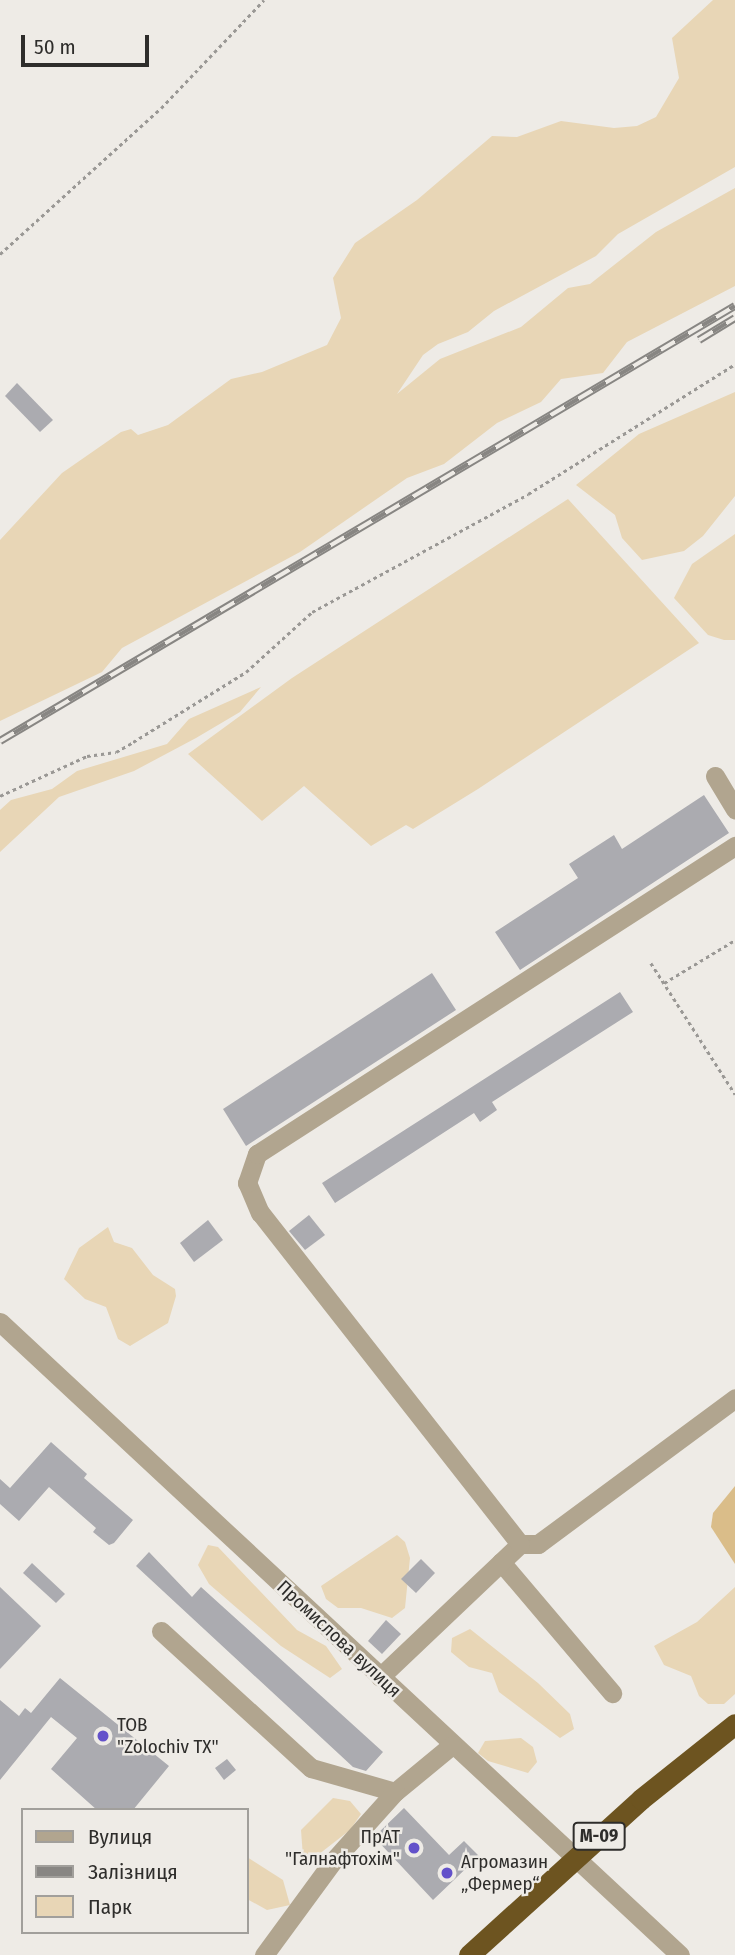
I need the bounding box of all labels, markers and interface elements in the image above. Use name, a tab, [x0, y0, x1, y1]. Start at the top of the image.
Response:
scale bar	[24, 21, 152, 65]
text: 50 m	[34, 34, 76, 60]
street label: Промислова вулиця	[272, 1576, 406, 1702]
place label: ТОВ "Zolochiv TX"	[117, 1714, 219, 1758]
marker: ТОВ "Zolochiv TX"	[95, 1728, 111, 1744]
legend	[21, 1808, 248, 1934]
road number: М-09	[571, 1822, 627, 1850]
text: Вулиця	[88, 1824, 152, 1850]
place label: ПрАТ "Галнафтохім"	[285, 1826, 400, 1870]
marker: ПрАТ "Галнафтохім"	[406, 1840, 422, 1856]
place label: Агромазин „Фермер“	[461, 1851, 548, 1895]
text: Залізниця	[88, 1859, 178, 1885]
marker: Агромазин „Фермер“	[439, 1865, 455, 1881]
text: Парк	[88, 1894, 132, 1920]

